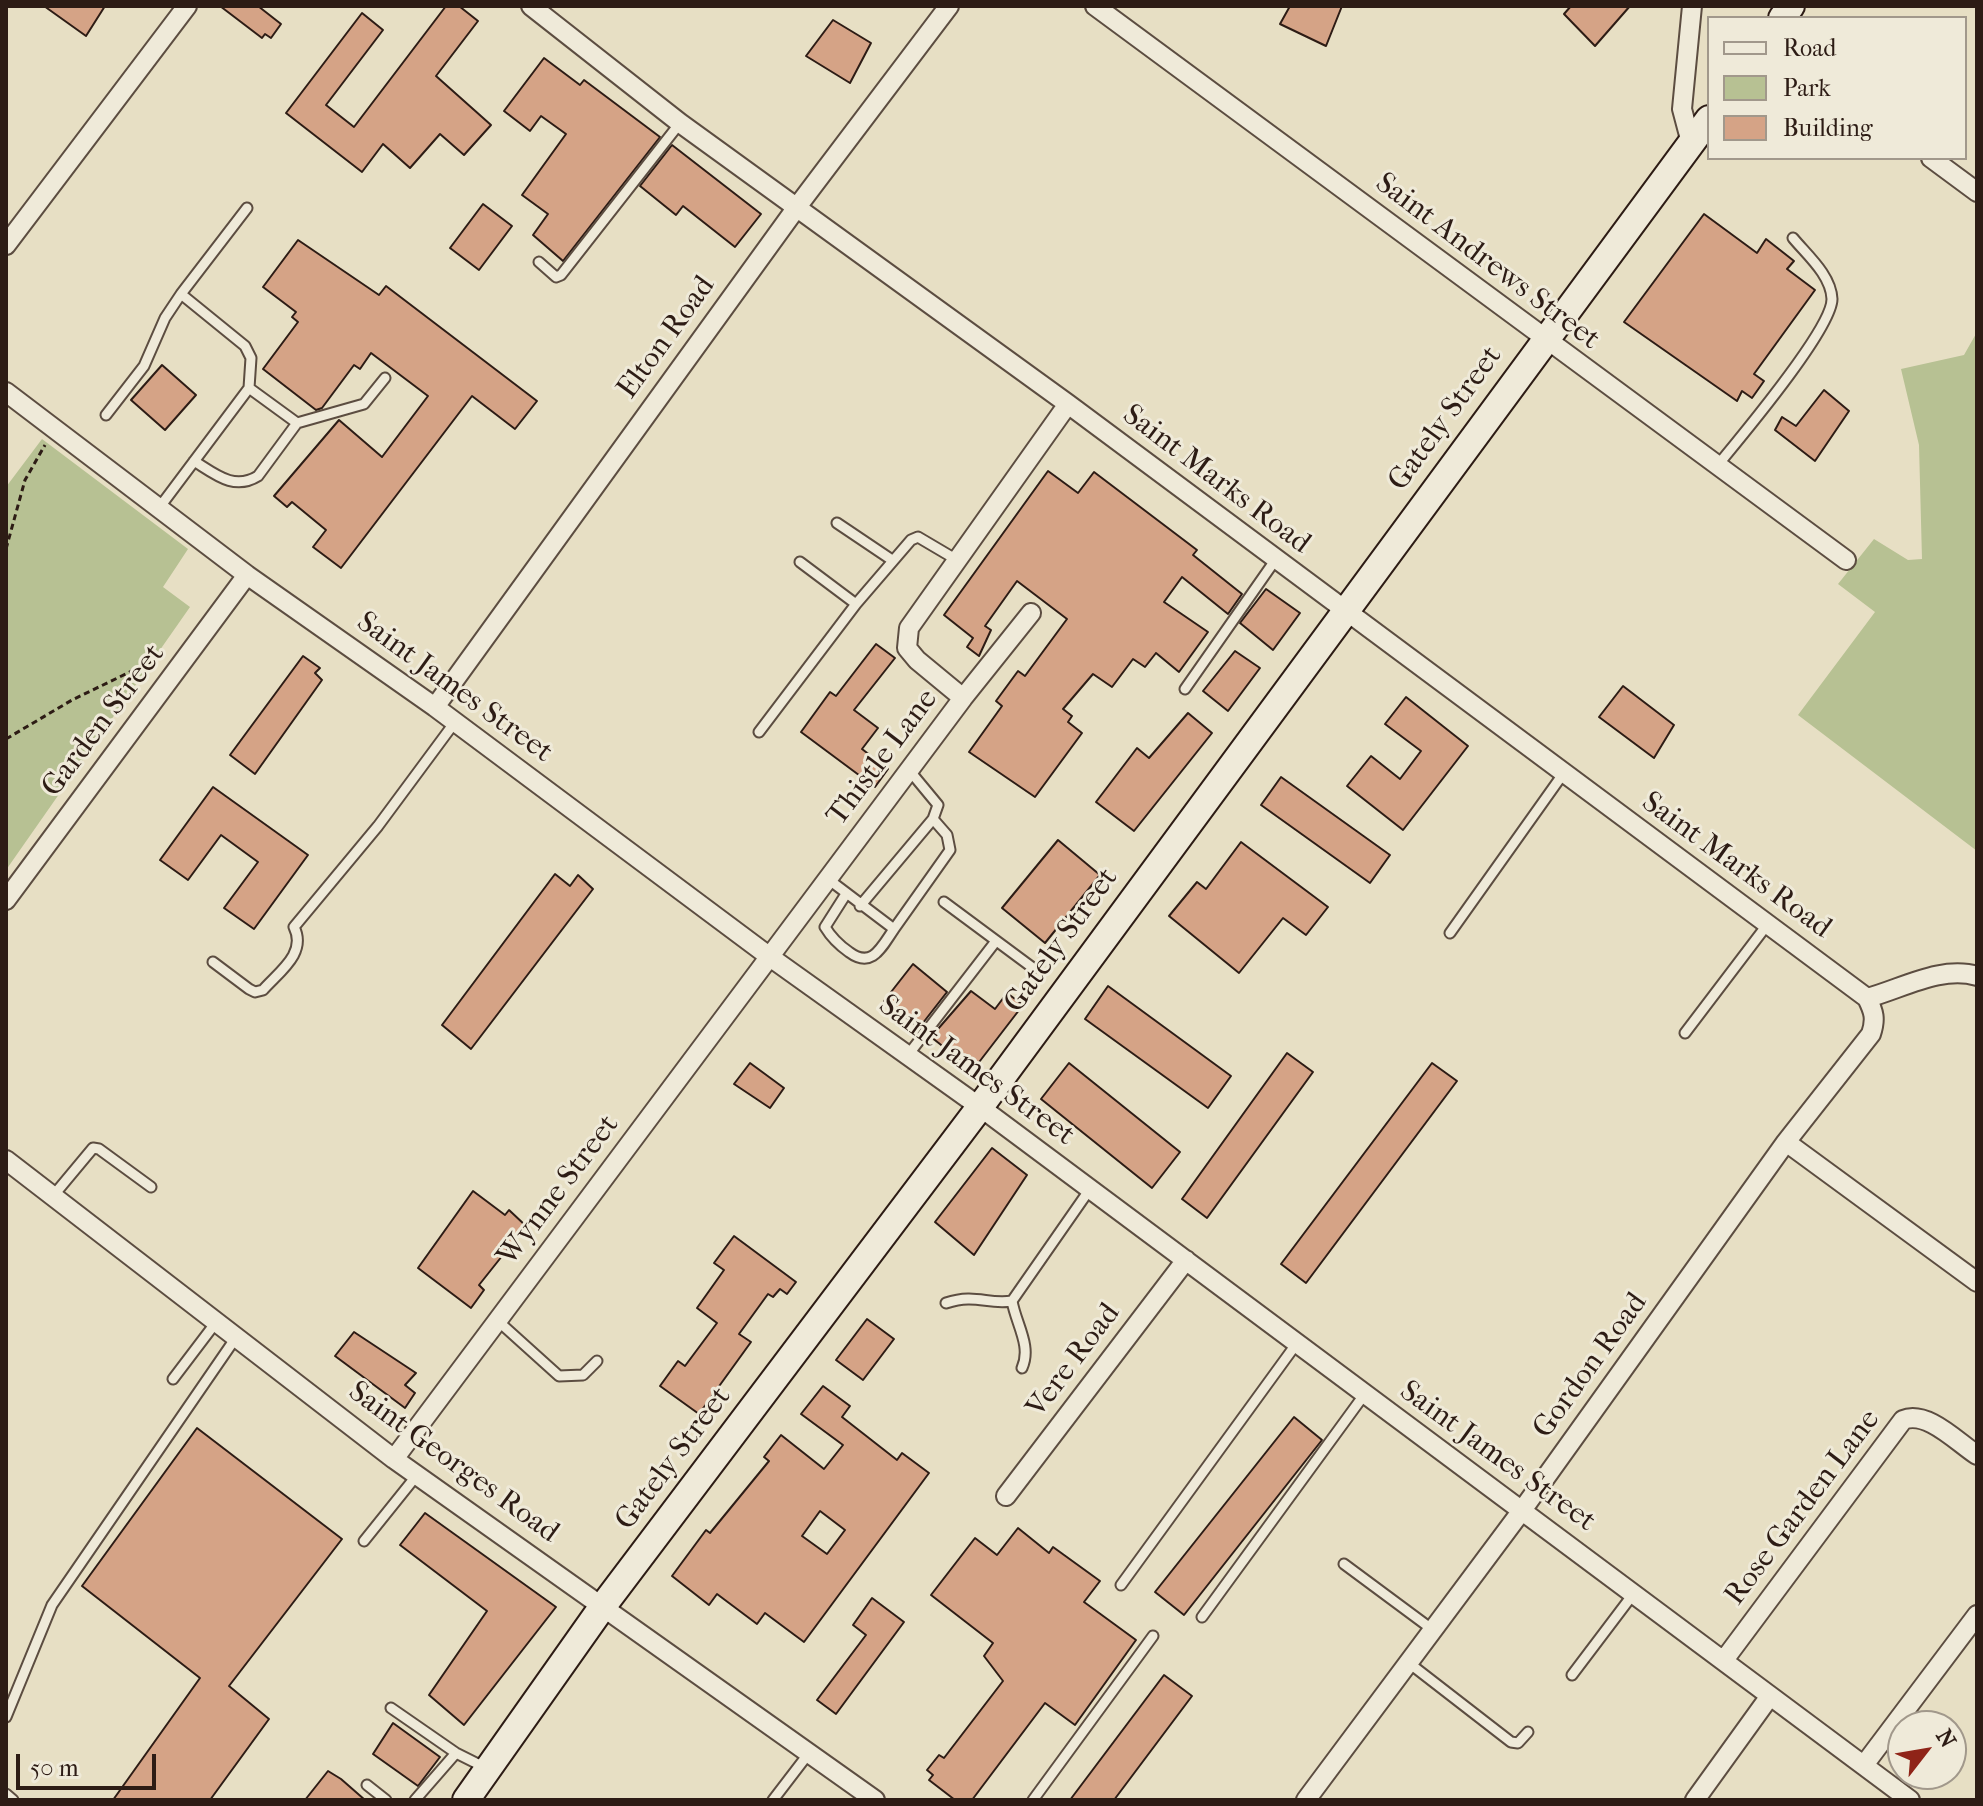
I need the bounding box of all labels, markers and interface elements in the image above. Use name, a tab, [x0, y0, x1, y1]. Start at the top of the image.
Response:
legend	[1707, 16, 1967, 160]
text: Road	[1783, 34, 1836, 62]
text: Park	[1783, 74, 1831, 102]
text: Building	[1783, 114, 1873, 142]
street label: Saint Andrews Street	[1368, 166, 1606, 358]
street label: Elton Road	[610, 270, 724, 406]
street label: Gately Street	[1382, 340, 1510, 498]
street label: Saint Marks Road	[1115, 398, 1317, 562]
street label: Saint James Street	[349, 605, 559, 771]
street label: Garden Street	[35, 638, 173, 804]
street label: Thistle Lane	[820, 683, 946, 833]
street label: Saint Marks Road	[1634, 785, 1838, 947]
street label: Gately Street	[998, 862, 1126, 1020]
street label: Saint James Street	[871, 988, 1081, 1154]
street label: Wynne Street	[491, 1108, 627, 1274]
street label: Gordon Road	[1526, 1286, 1656, 1446]
street label: Vere Road	[1020, 1297, 1128, 1425]
street label: Saint James Street	[1392, 1374, 1602, 1540]
street label: Saint Georges Road	[341, 1375, 565, 1551]
street label: Gately Street	[609, 1380, 739, 1538]
street label: Rose Garden Lane	[1718, 1403, 1888, 1613]
north arrow	[1887, 1710, 1967, 1790]
text: N	[1930, 1725, 1961, 1753]
scale bar	[20, 1738, 160, 1788]
text: 50 m	[30, 1754, 79, 1782]

